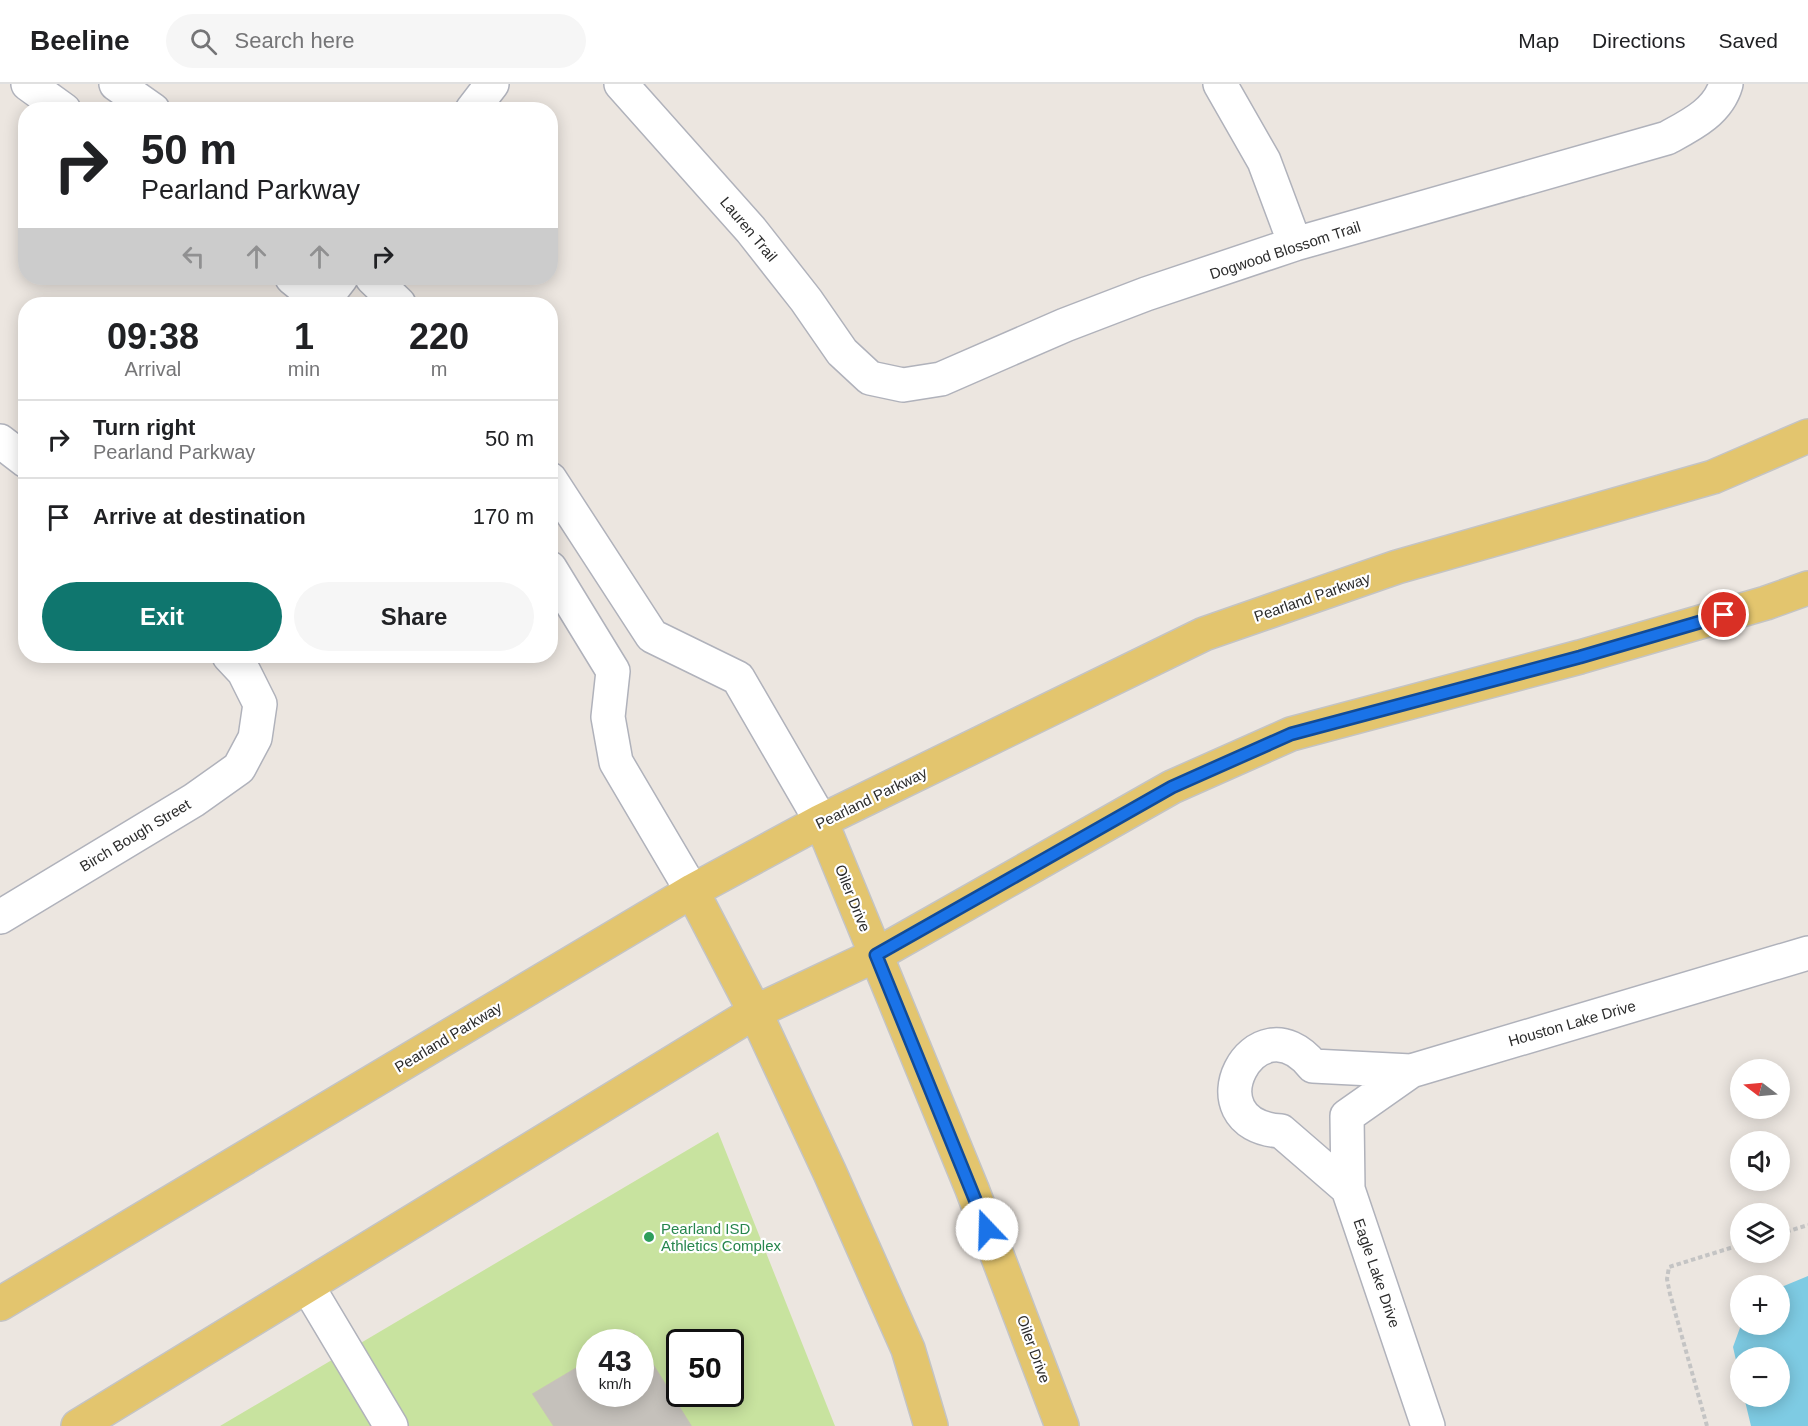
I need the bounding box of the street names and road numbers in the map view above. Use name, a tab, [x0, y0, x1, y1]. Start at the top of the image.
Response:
street label: Lauren Trail	[717, 193, 781, 265]
street label: Dogwood Blossom Trail	[1207, 218, 1363, 282]
street label: Pearland Parkway	[1252, 569, 1373, 625]
street label: Pearland Parkway	[813, 763, 930, 832]
street label: Birch Bough Street	[77, 795, 194, 875]
street label: Oiler Drive	[832, 862, 874, 934]
street label: Houston Lake Drive	[1506, 997, 1638, 1049]
street label: Pearland Parkway	[391, 998, 505, 1076]
street label: Eagle Lake Drive	[1350, 1216, 1404, 1330]
street label: Oiler Drive	[1014, 1313, 1054, 1385]

